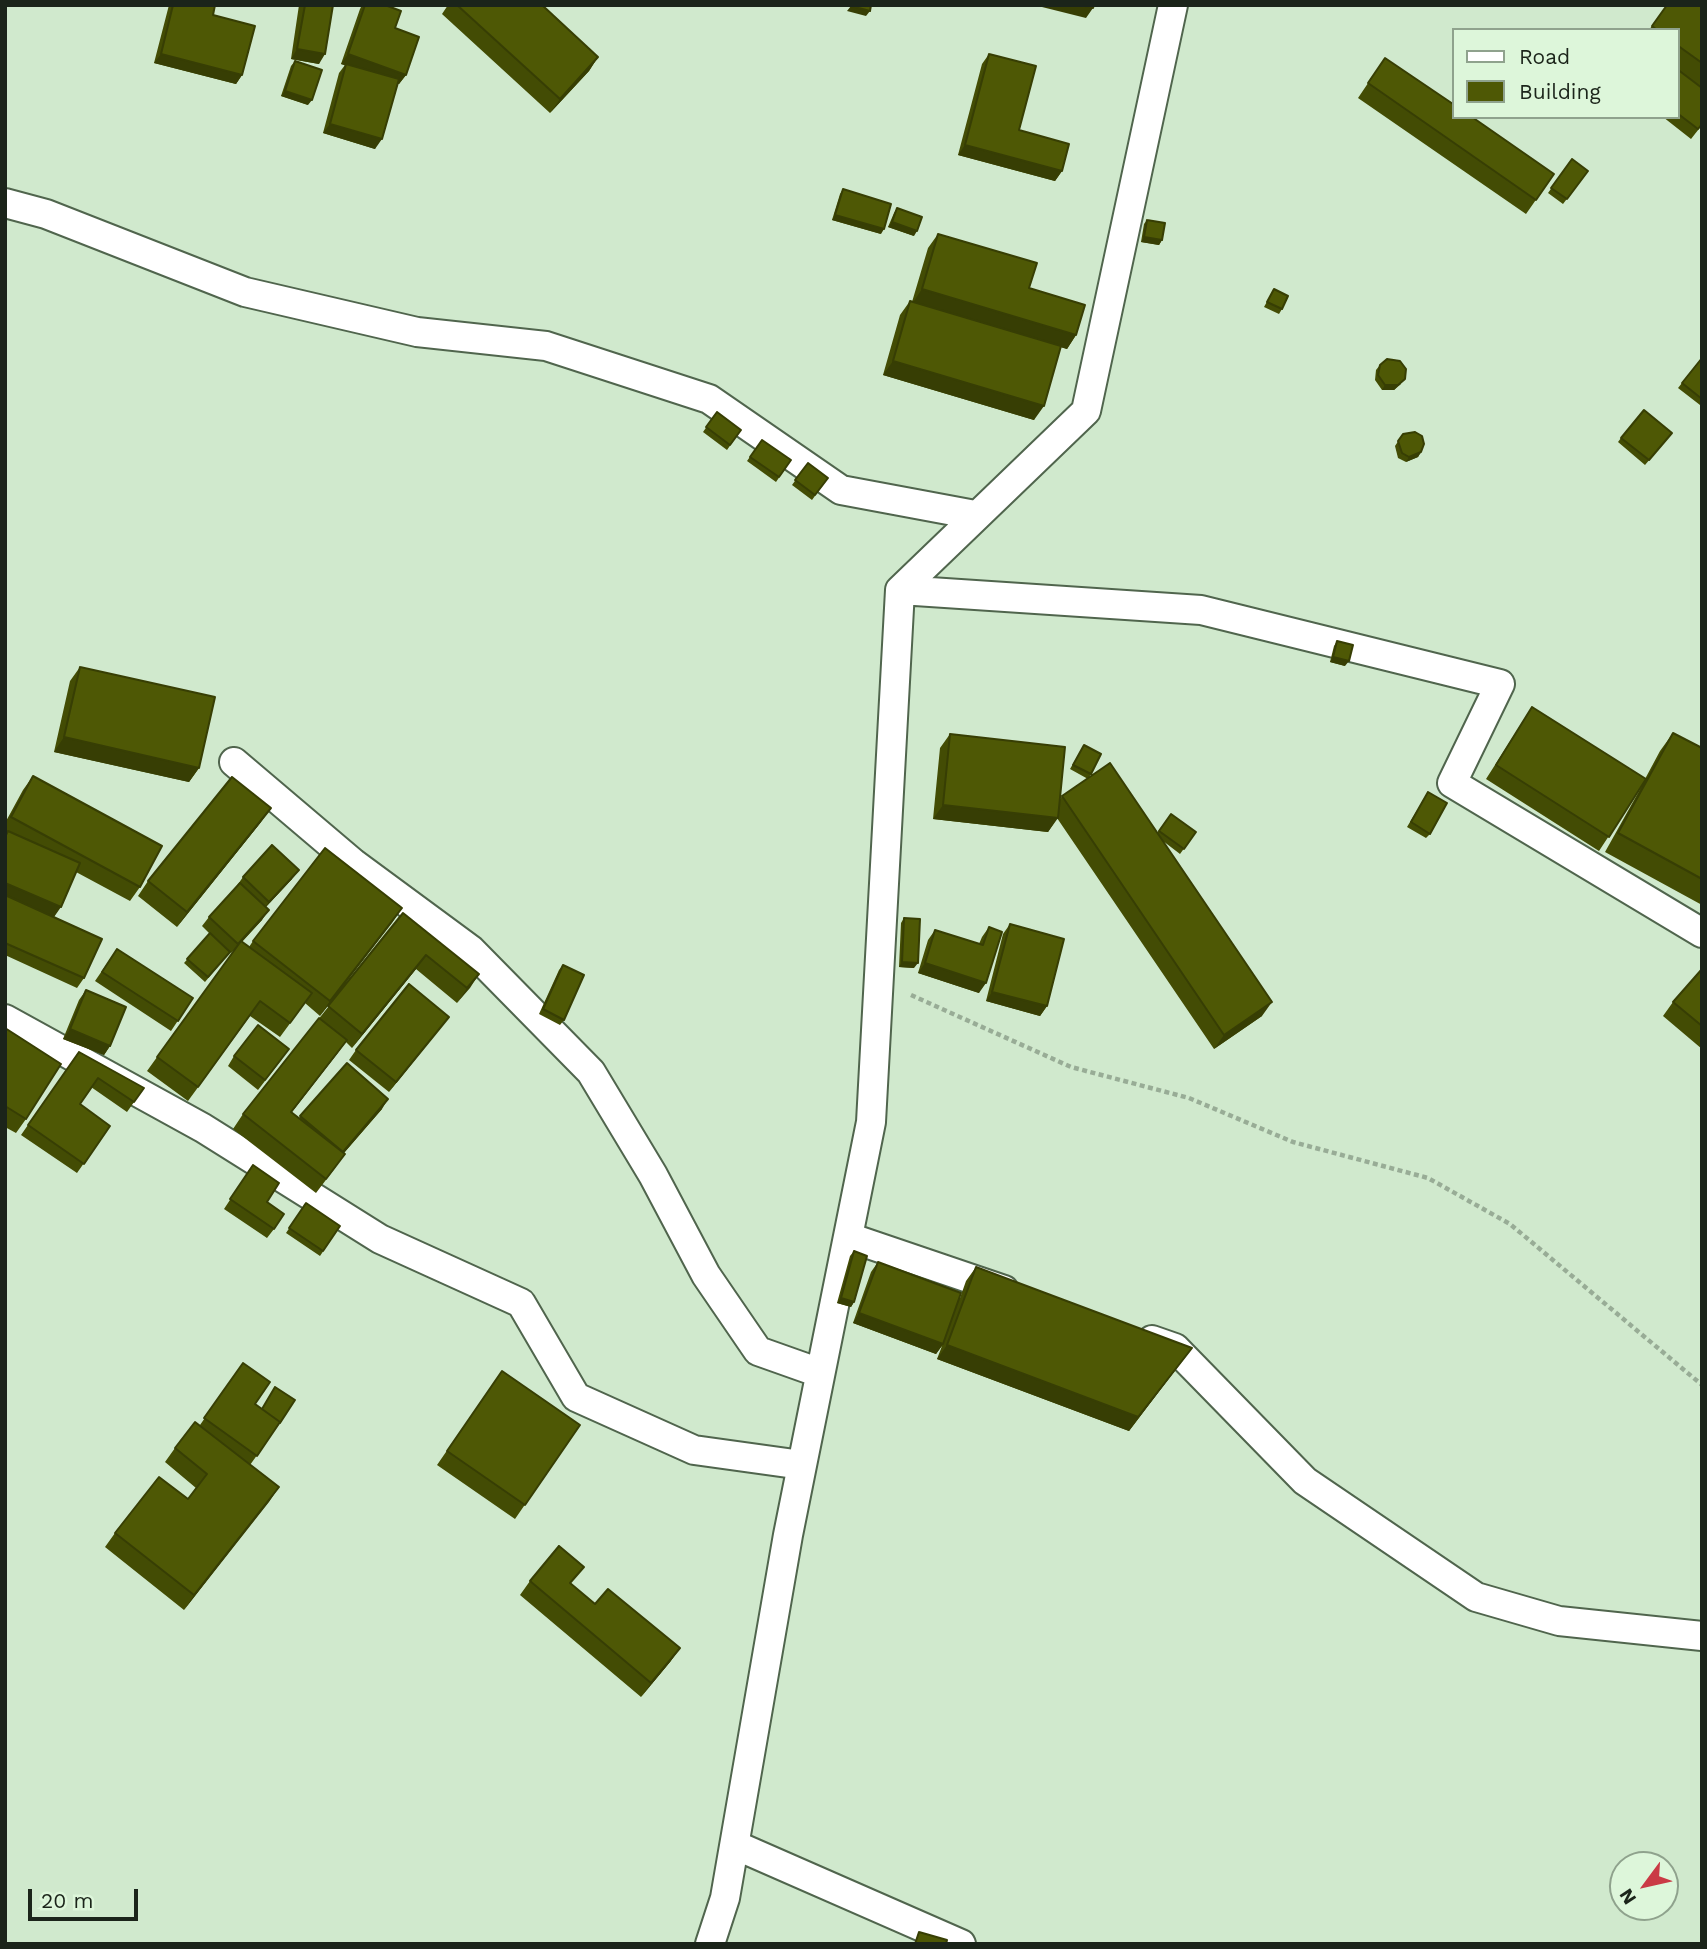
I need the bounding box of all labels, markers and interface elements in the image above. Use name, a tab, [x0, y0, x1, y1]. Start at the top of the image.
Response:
legend	[1452, 28, 1679, 119]
text: Road	[1519, 44, 1570, 69]
text: Building	[1519, 79, 1601, 104]
north arrow	[1609, 1851, 1679, 1921]
scale bar	[32, 1876, 142, 1920]
text: N	[1614, 1884, 1641, 1909]
text: 20 m	[41, 1888, 93, 1913]

